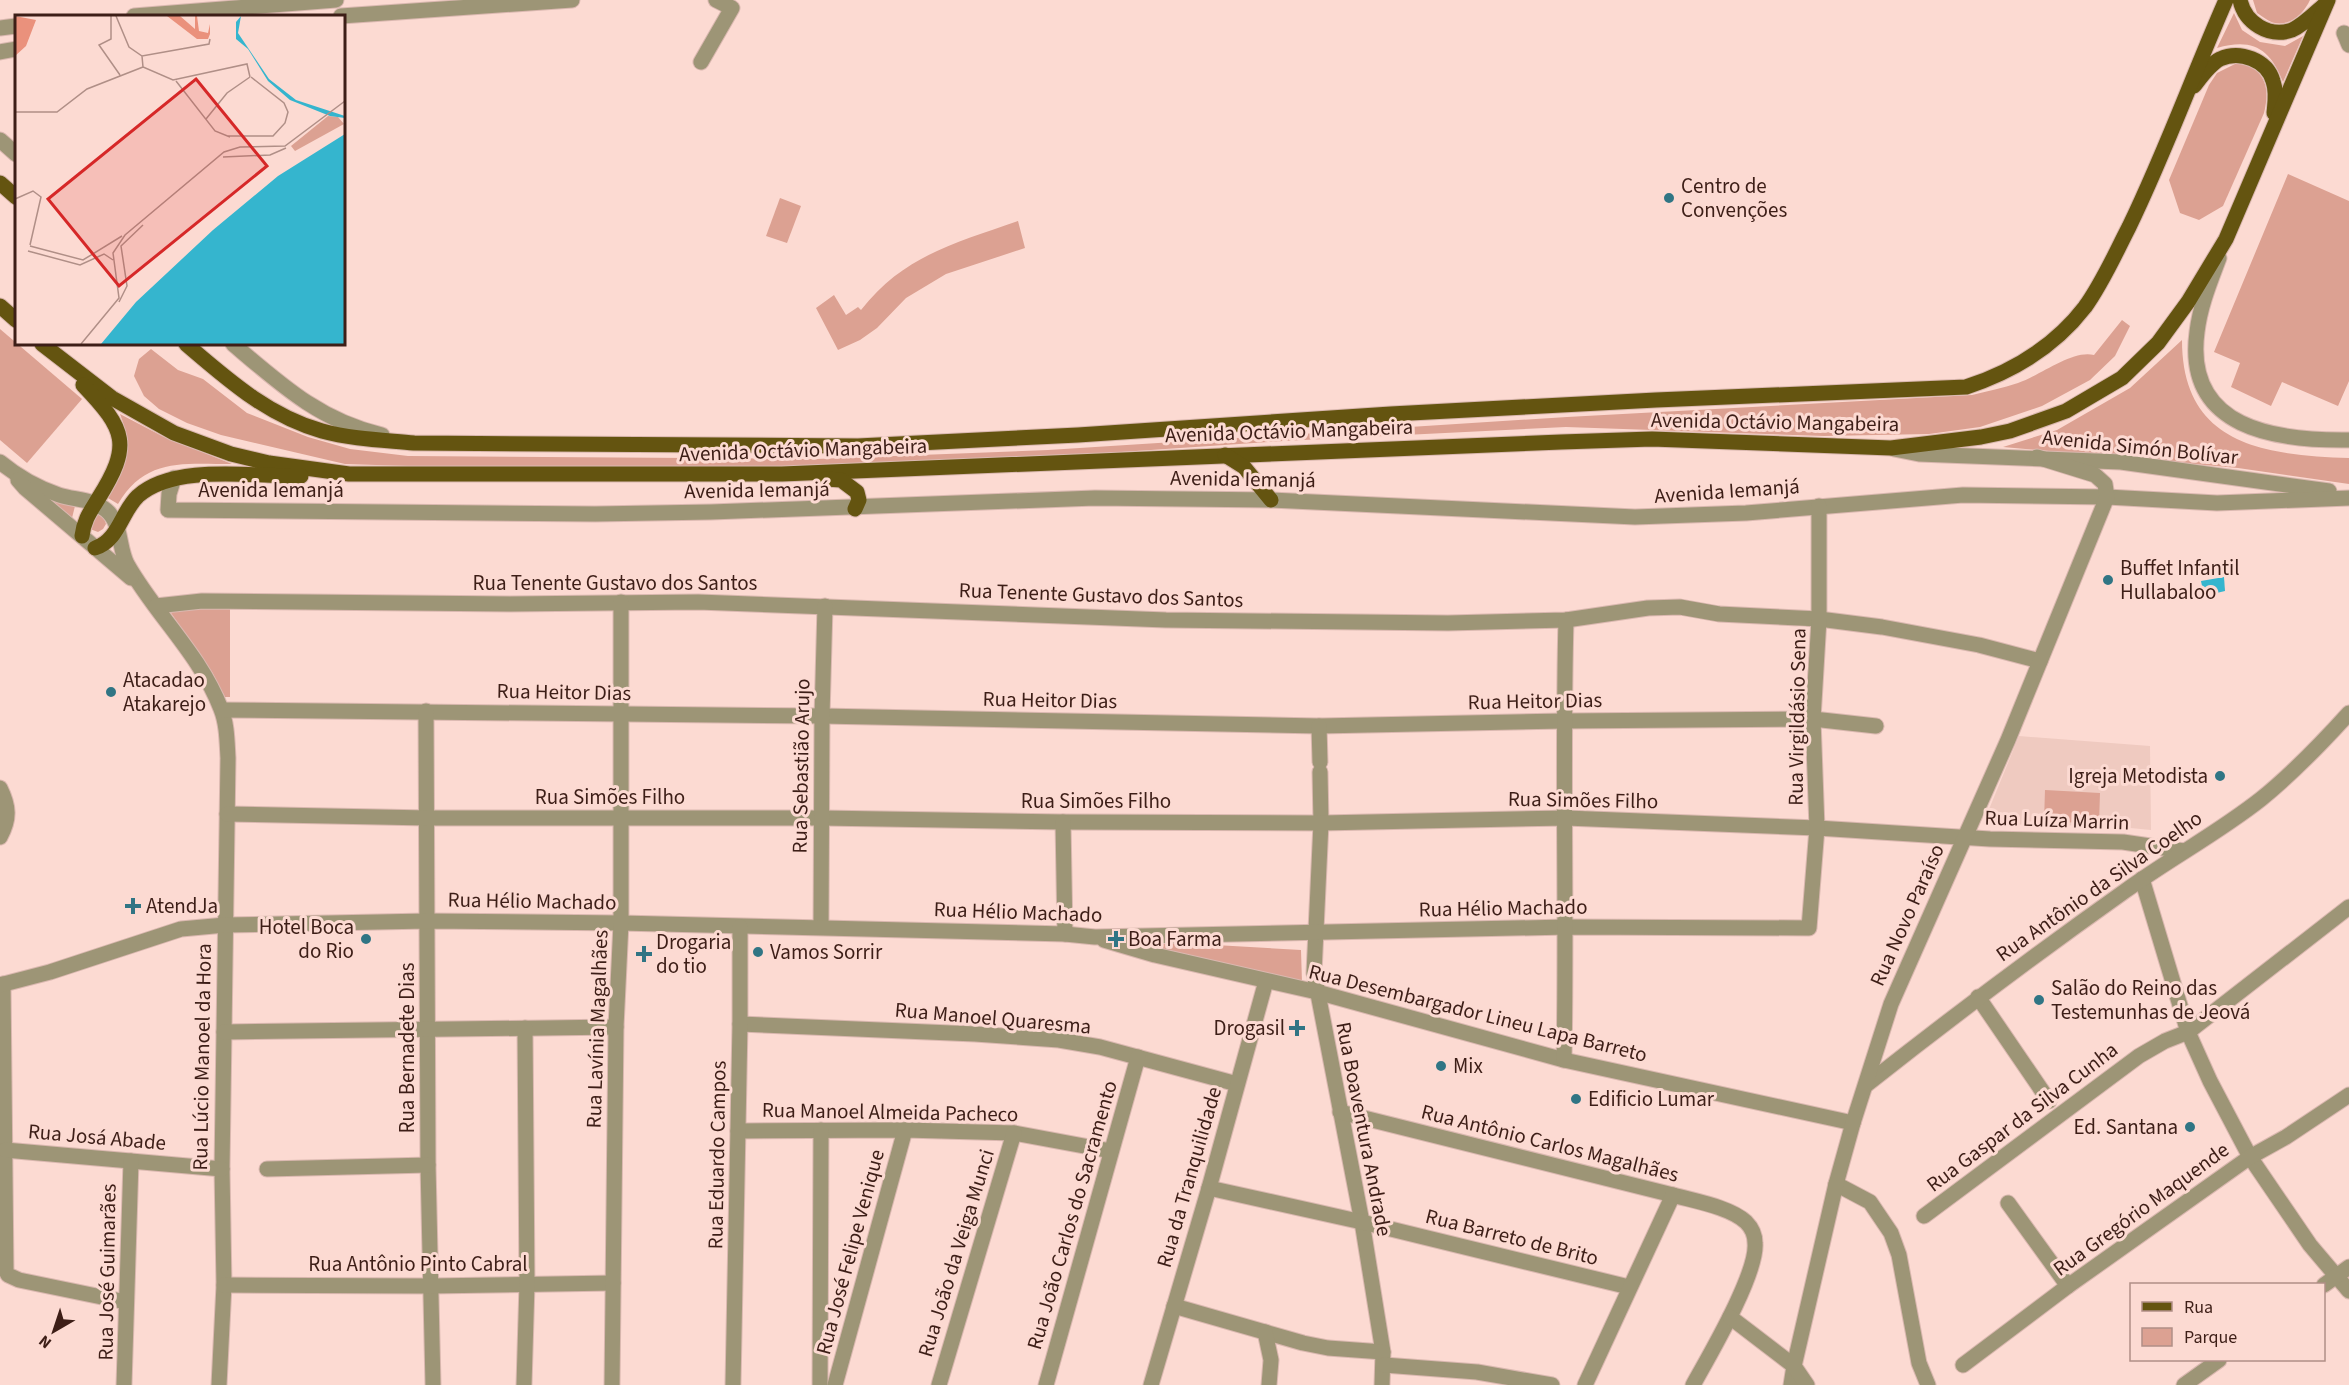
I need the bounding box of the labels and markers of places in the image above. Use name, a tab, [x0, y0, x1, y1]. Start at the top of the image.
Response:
place label: Centro de Convenções	[1681, 171, 1787, 225]
marker: Centro de Convenções	[1662, 191, 1676, 205]
place label: Buffet Infantil Hullabaloo	[2120, 553, 2240, 607]
marker: Buffet Infantil Hullabaloo	[2101, 573, 2115, 587]
place label: Atacadao Atakarejo	[123, 665, 206, 719]
marker: Atacadao Atakarejo	[104, 685, 118, 699]
place label: Igreja Metodista	[2068, 761, 2208, 791]
marker: Igreja Metodista	[2213, 769, 2227, 783]
place label: AtendJa	[146, 891, 218, 921]
marker: AtendJa	[124, 897, 142, 915]
place label: Hotel Boca do Rio	[259, 912, 354, 966]
place label: Boa Farma	[1128, 924, 1222, 954]
place label: Drogaria do tio	[656, 927, 731, 981]
marker: Hotel Boca do Rio	[359, 932, 373, 946]
marker: Boa Farma	[1109, 932, 1123, 946]
place label: Vamos Sorrir	[770, 937, 883, 967]
marker: Vamos Sorrir	[751, 945, 765, 959]
marker: Drogaria do tio	[637, 947, 651, 961]
place label: Salão do Reino das Testemunhas de Jeová	[2051, 973, 2250, 1027]
marker: Salão do Reino das Testemunhas de Jeová	[2032, 993, 2046, 1007]
place label: Drogasil	[1213, 1013, 1285, 1043]
marker: Drogasil	[1290, 1021, 1304, 1035]
place label: Mix	[1453, 1051, 1483, 1081]
marker: Mix	[1434, 1059, 1448, 1073]
place label: Edificio Lumar	[1588, 1084, 1715, 1114]
marker: Edificio Lumar	[1569, 1092, 1583, 1106]
place label: Ed. Santana	[2073, 1112, 2178, 1142]
marker: Ed. Santana	[2183, 1120, 2197, 1134]

